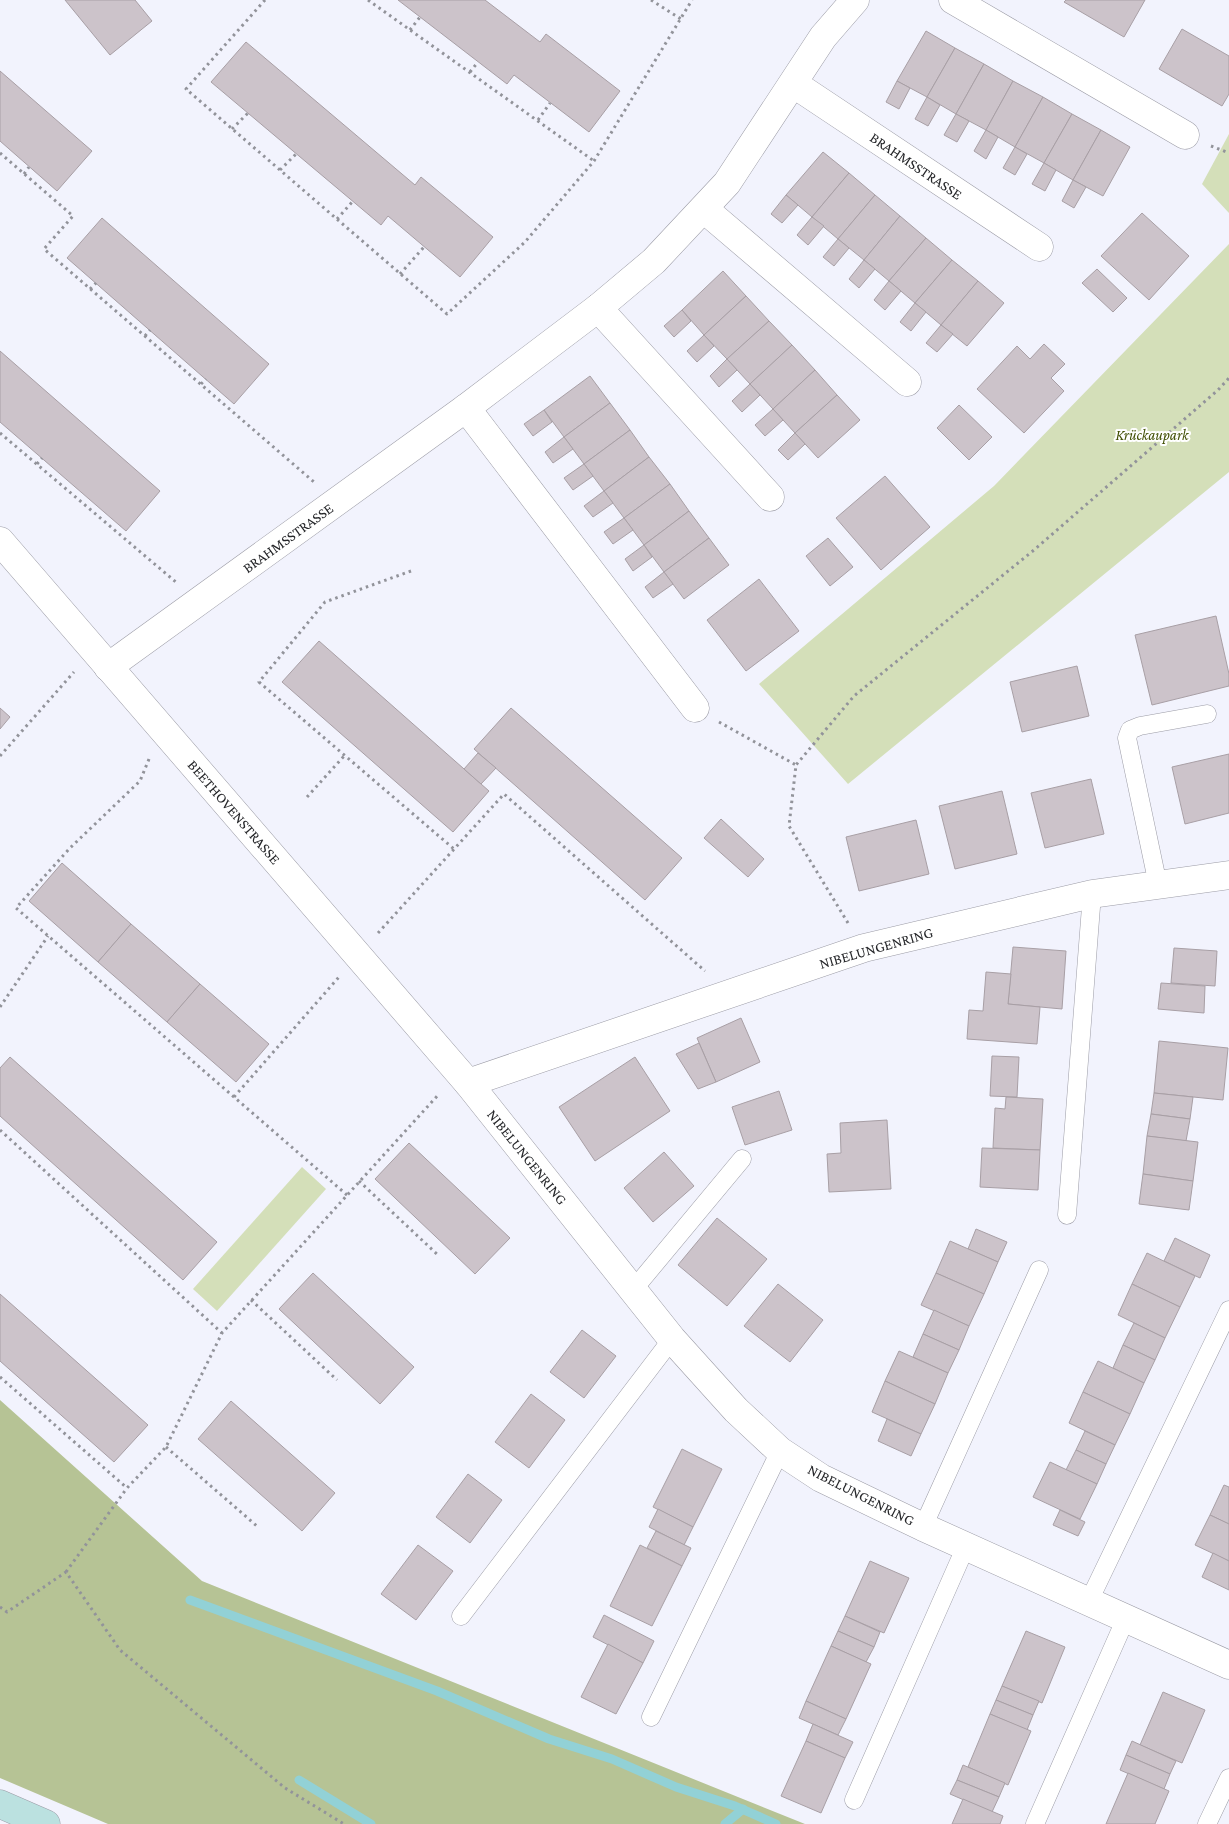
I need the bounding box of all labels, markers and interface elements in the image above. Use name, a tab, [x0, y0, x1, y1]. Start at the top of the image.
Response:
street label: BRAHMSSTRASSE	[867, 129, 965, 203]
park label: Krückaupark	[1115, 427, 1190, 444]
street label: BRAHMSSTRASSE	[240, 500, 336, 576]
street label: BEETHOVENSTRASSE	[184, 757, 284, 867]
street label: NIBELUNGENRING	[817, 924, 935, 972]
street label: NIBELUNGENRING	[484, 1106, 570, 1208]
street label: NIBELUNGENRING	[805, 1461, 917, 1529]

